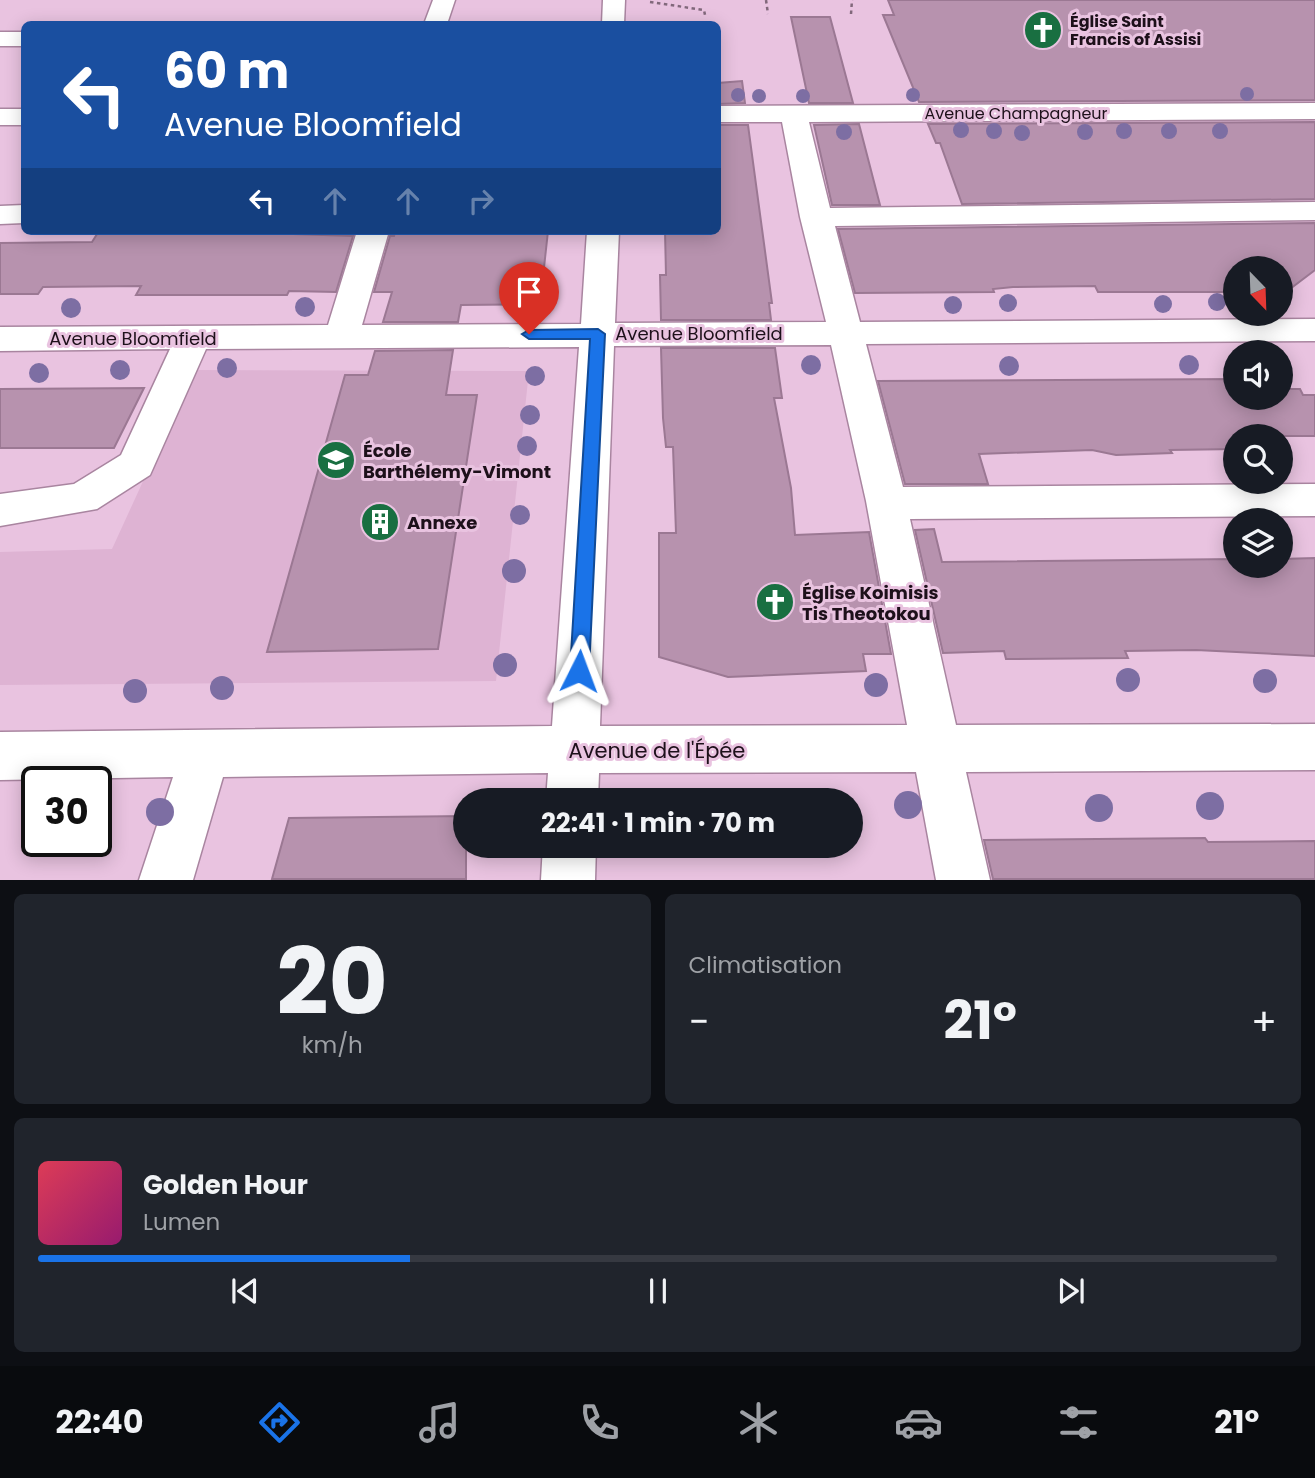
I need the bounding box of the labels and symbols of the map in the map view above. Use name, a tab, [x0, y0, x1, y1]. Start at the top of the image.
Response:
church icon: Église Saint Francis of Assisi	[1022, 9, 1064, 51]
place label: Église Saint Francis of Assisi	[1070, 10, 1201, 51]
street label: Avenue Champagneur	[924, 102, 1108, 125]
north arrow	[1223, 256, 1293, 326]
pin	[499, 262, 559, 334]
street label: Avenue Bloomfield	[615, 321, 783, 346]
street label: Avenue Bloomfield	[49, 326, 217, 351]
place label: École Barthélemy-Vimont	[363, 438, 551, 484]
school or university icon: École Barthélemy-Vimont	[315, 439, 357, 481]
building icon: Annexe	[359, 501, 401, 543]
place label: Annexe	[407, 510, 477, 535]
place label: Église Koimisis Tis Theotokou	[802, 580, 939, 626]
church icon: Église Koimisis Tis Theotokou	[754, 581, 796, 623]
position arrow	[542, 634, 616, 708]
street label: Avenue de l'Épée	[569, 736, 745, 765]
speed limit sign: 30	[21, 766, 112, 857]

